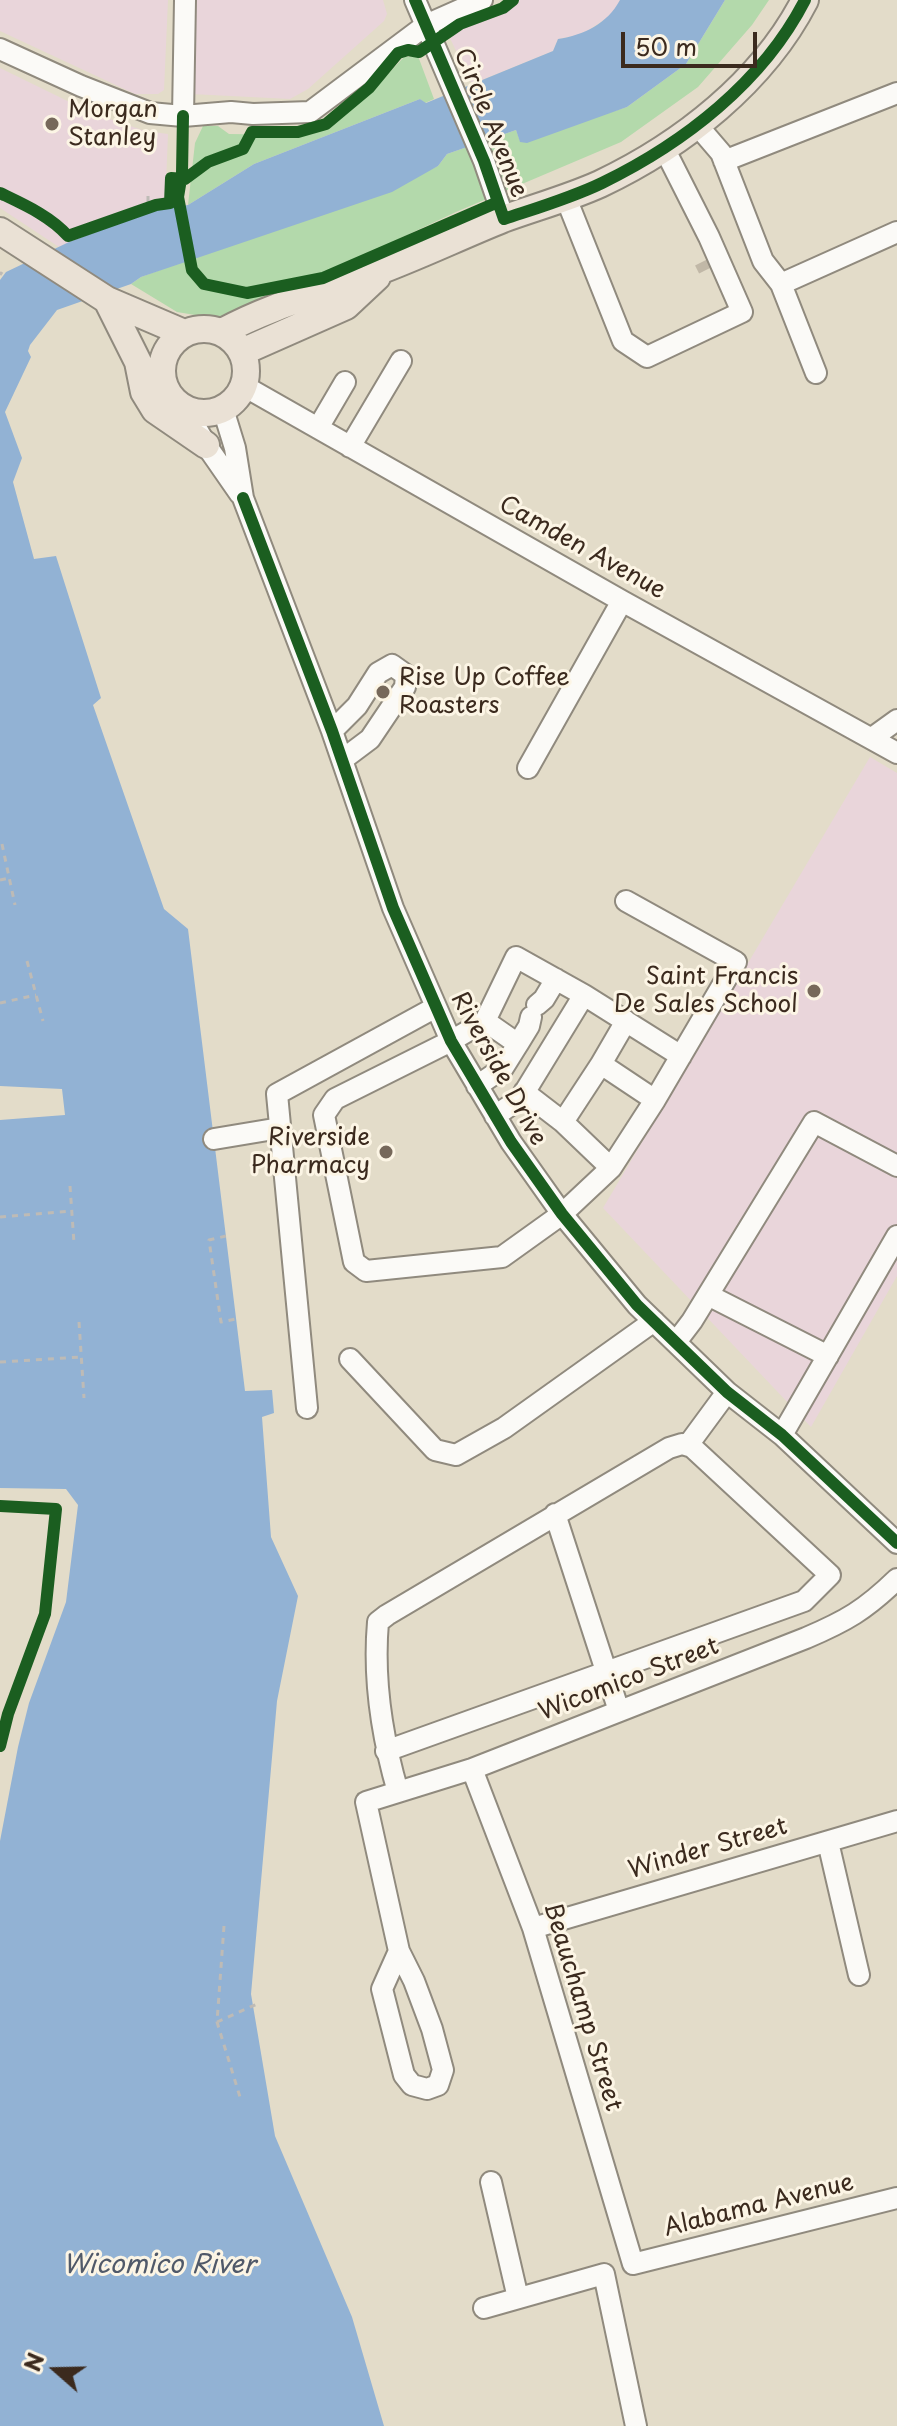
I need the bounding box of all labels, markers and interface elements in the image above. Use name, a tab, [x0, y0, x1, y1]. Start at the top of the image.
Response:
scale bar	[625, 16, 761, 66]
text: 50 m	[635, 28, 697, 64]
street label: Circle Avenue	[447, 44, 533, 202]
place label: Morgan Stanley	[68, 96, 158, 152]
marker: Morgan Stanley	[43, 115, 61, 133]
street label: Camden Avenue	[494, 490, 670, 606]
place label: Rise Up Coffee Roasters	[399, 664, 570, 720]
marker: Rise Up Coffee Roasters	[374, 683, 392, 701]
place label: Saint Francis De Sales School	[614, 963, 798, 1019]
marker: Saint Francis De Sales School	[805, 982, 823, 1000]
street label: Riverside Drive	[444, 987, 552, 1151]
place label: Riverside Pharmacy	[251, 1124, 370, 1180]
marker: Riverside Pharmacy	[377, 1143, 395, 1161]
street label: Wicomico Street	[535, 1632, 723, 1728]
street label: Winder Street	[625, 1813, 791, 1885]
street label: Beauchamp Street	[537, 1899, 627, 2115]
street label: Alabama Avenue	[661, 2169, 857, 2243]
water label: Wicomico River	[63, 2250, 255, 2282]
north arrow	[16, 2330, 96, 2410]
text: N	[14, 2348, 51, 2375]

